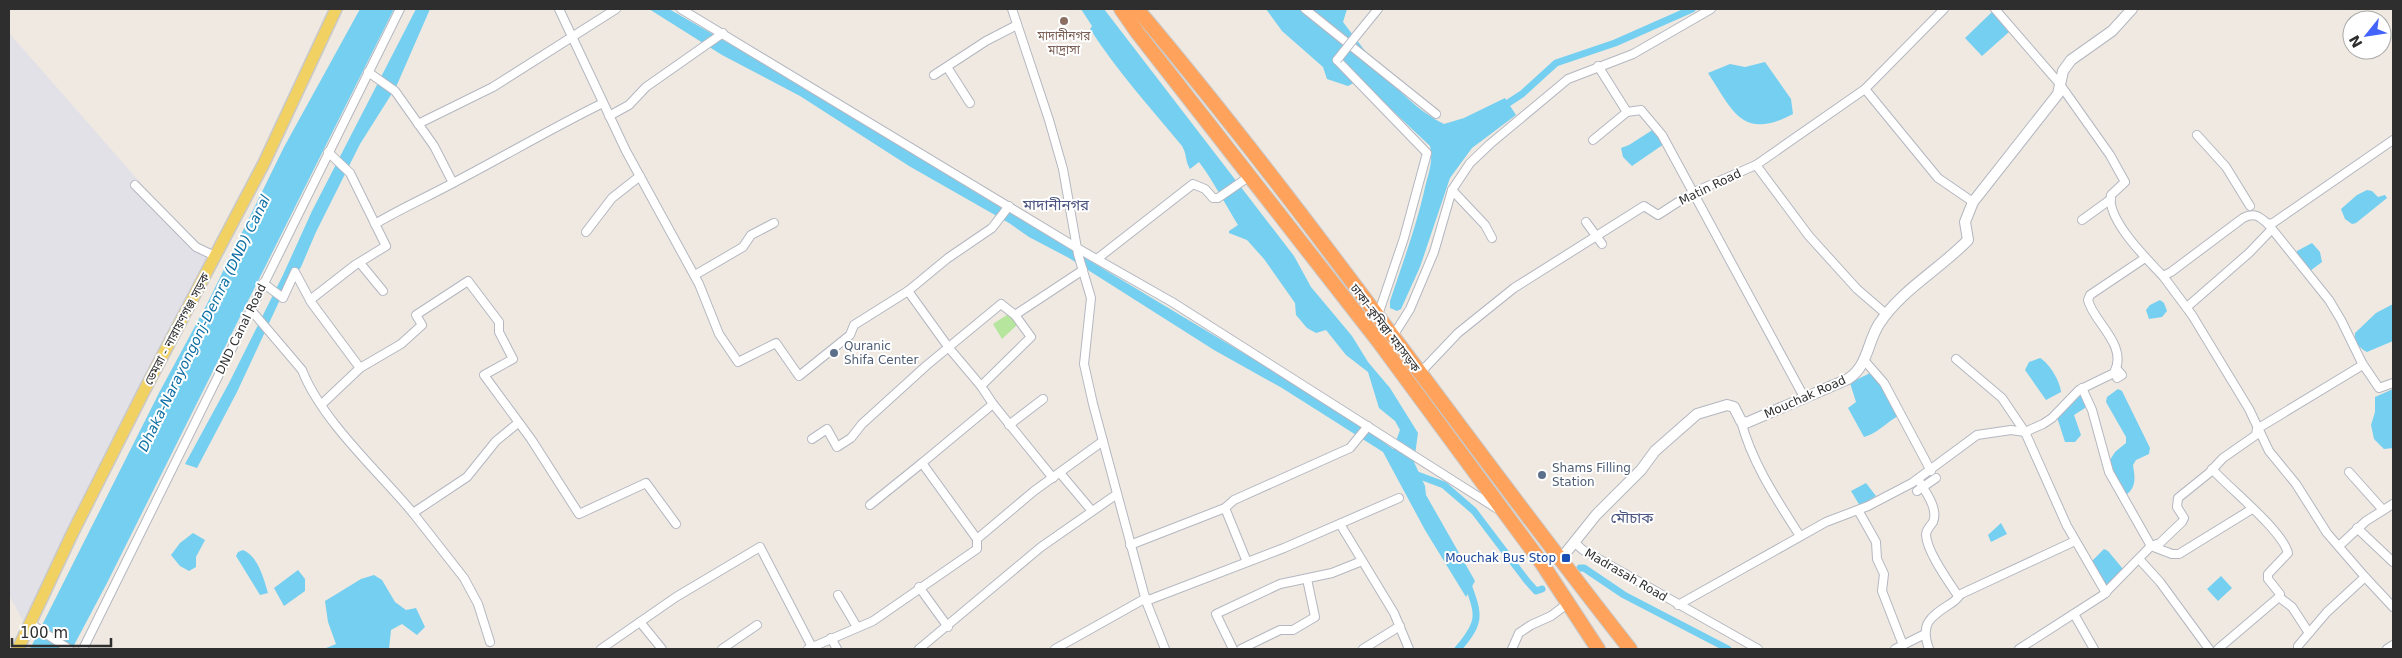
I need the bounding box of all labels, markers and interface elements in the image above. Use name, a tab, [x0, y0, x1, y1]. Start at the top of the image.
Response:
north arrow	[2342, 10, 2392, 60]
marker: মাদানীনগর মাদ্রাসা	[1058, 15, 1070, 27]
place label: মাদানীনগর মাদ্রাসা	[1037, 28, 1091, 57]
text: N	[2346, 32, 2366, 51]
street label: Matin Road	[1677, 166, 1743, 208]
water label: Dhaka-Narayongonj-Demra (DND) Canal	[135, 192, 273, 454]
district label: মাদানীনগর	[1022, 196, 1090, 214]
street label: ডেমরা - নারায়ণগঞ্জ সড়ক	[142, 270, 213, 387]
street label: ঢাকা–কুমিল্লা মহাসড়ক	[1346, 280, 1424, 376]
street label: DND Canal Road	[213, 281, 269, 377]
place label: Quranic Shifa Center	[844, 339, 918, 367]
marker: Quranic Shifa Center	[828, 347, 840, 359]
street label: Mouchak Road	[1762, 373, 1848, 421]
place label: Shams Filling Station	[1552, 461, 1631, 489]
marker: Shams Filling Station	[1536, 469, 1548, 481]
district label: মৌচাক	[1611, 509, 1654, 527]
street label: Madrasah Road	[1582, 546, 1670, 604]
place label: Mouchak Bus Stop	[1445, 551, 1556, 565]
marker: Mouchak Bus Stop	[1560, 552, 1572, 564]
scale bar	[12, 616, 111, 648]
text: 100 m	[20, 624, 68, 642]

